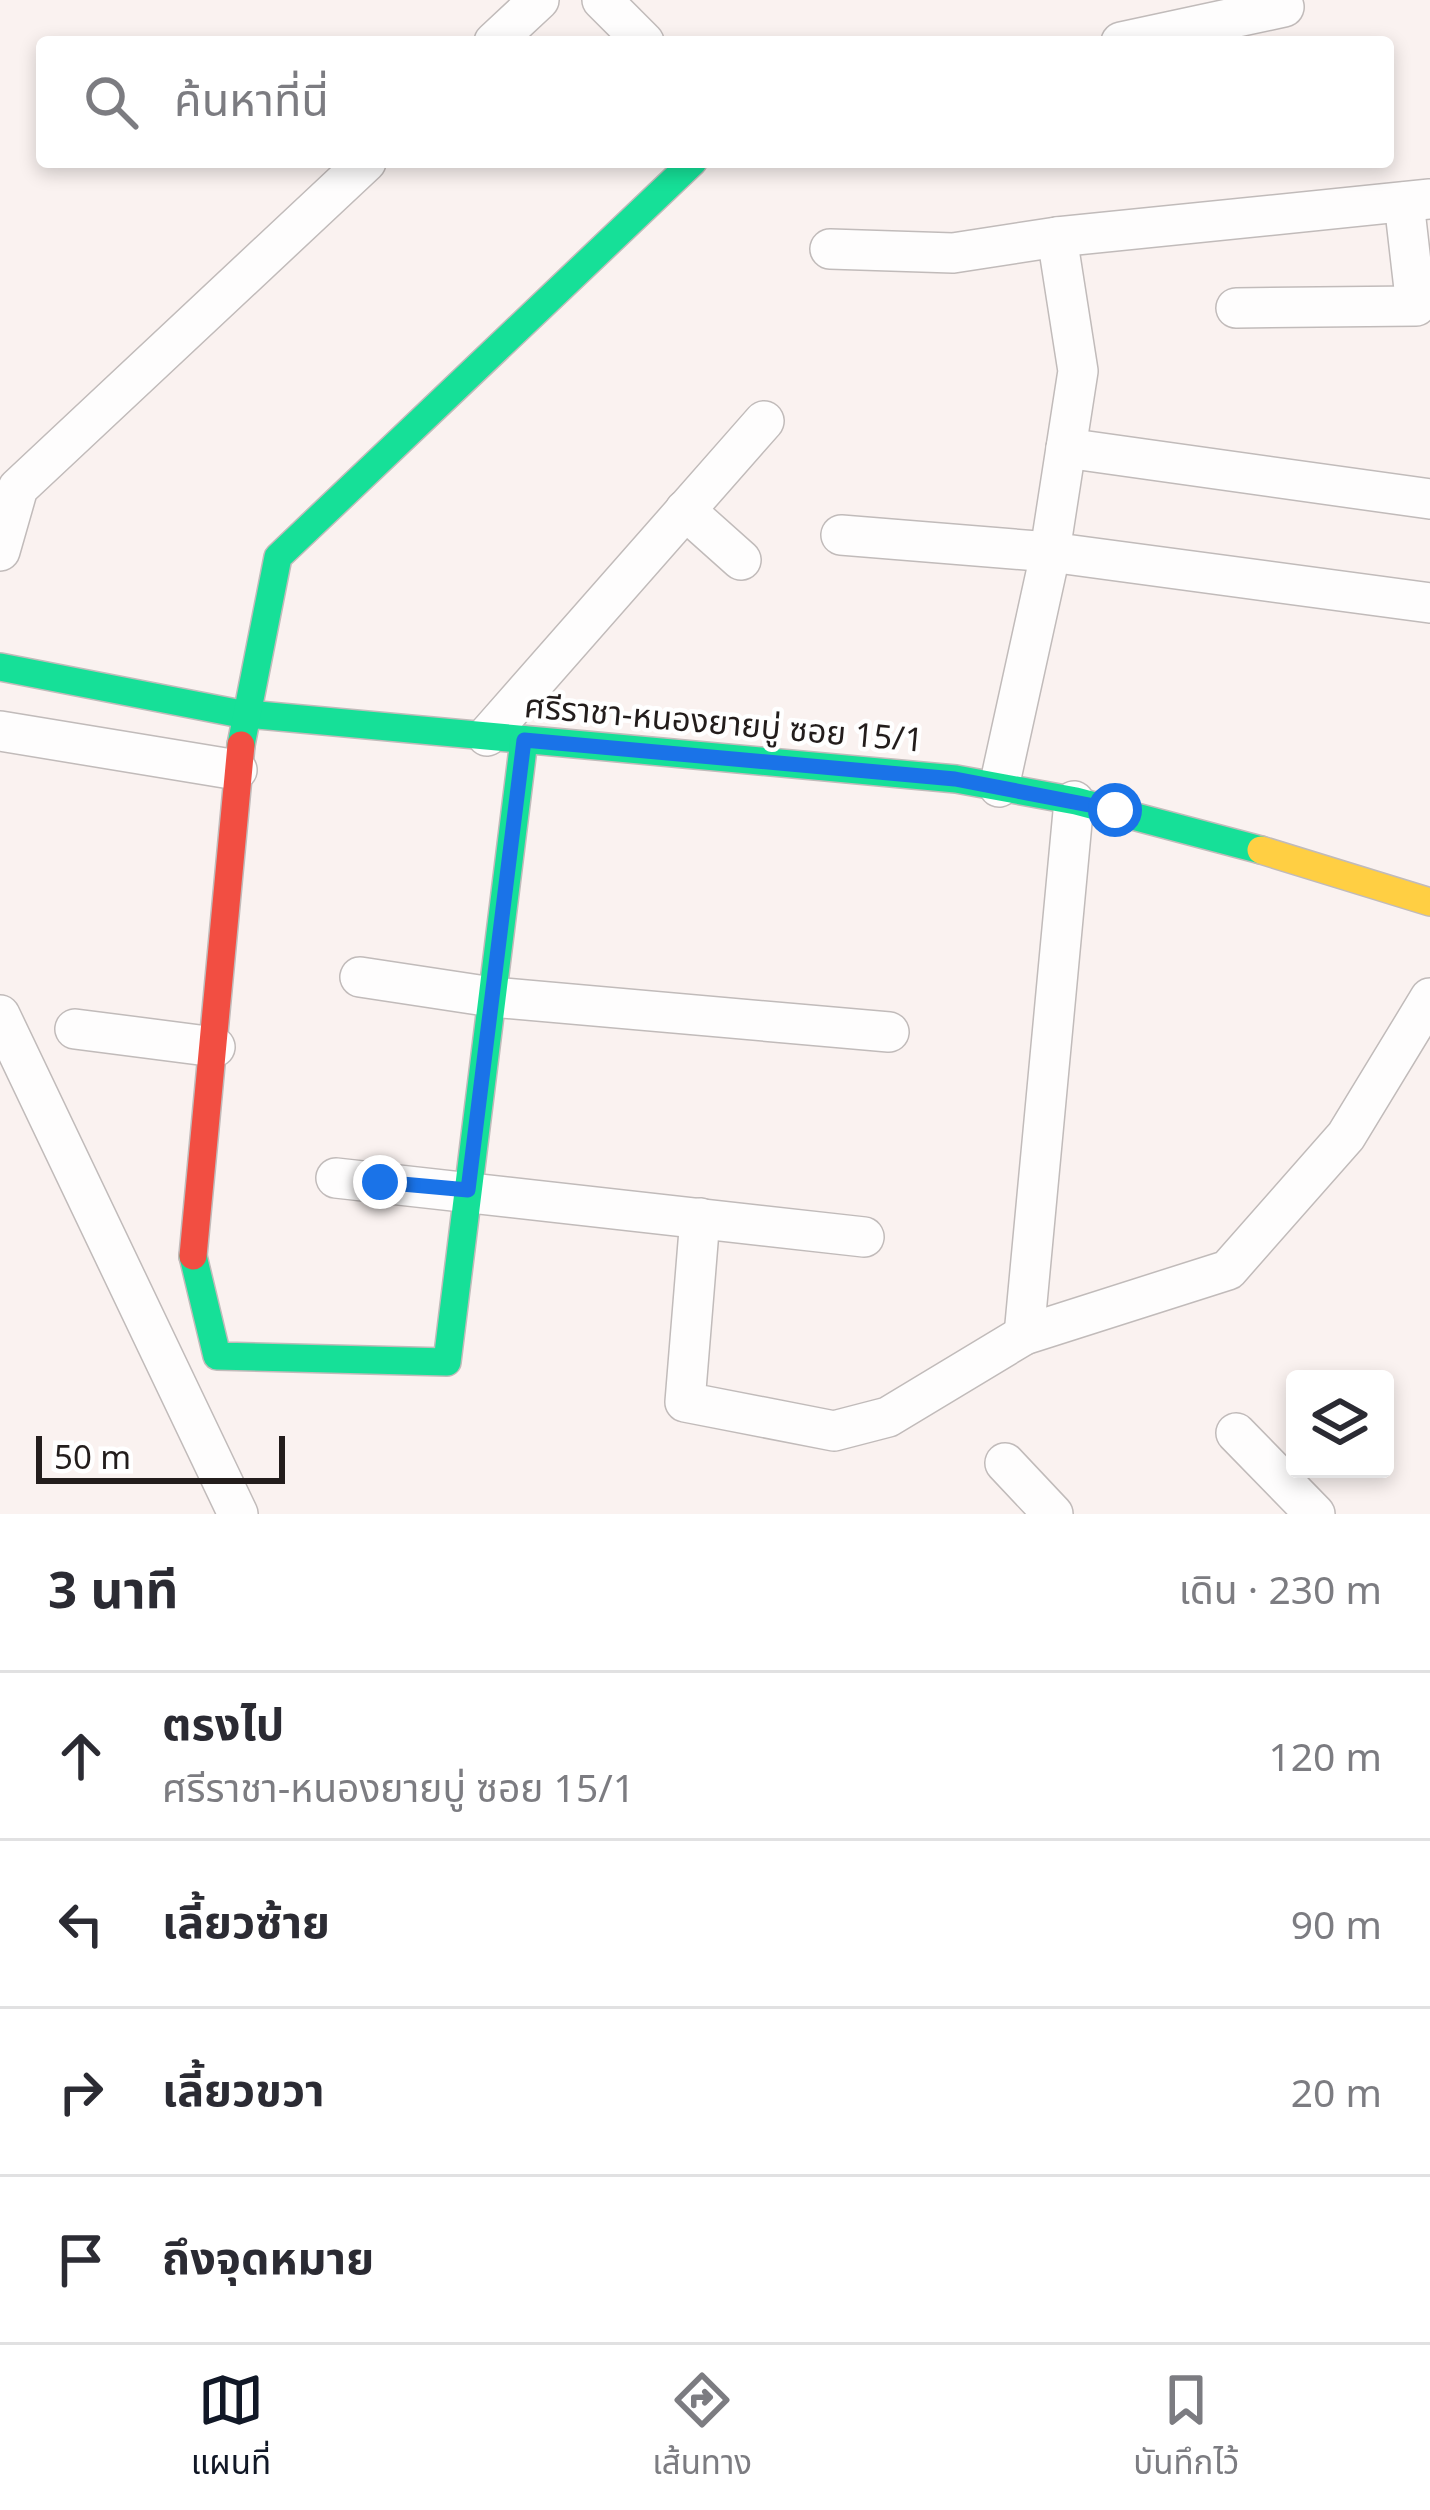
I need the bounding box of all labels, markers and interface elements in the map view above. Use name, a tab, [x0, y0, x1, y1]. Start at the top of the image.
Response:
search box	[36, 36, 1394, 168]
text: ค้นหาที่นี่	[174, 68, 329, 129]
icon: search	[78, 69, 144, 135]
street label: ศรีราชา-หนองยายบู่ ซอย 15/1	[523, 682, 925, 762]
route start	[1088, 783, 1142, 837]
route end	[353, 1155, 407, 1209]
map controls	[1286, 1370, 1394, 1478]
button: layers	[1286, 1370, 1394, 1478]
scale bar	[36, 1430, 285, 1483]
text: 50 m	[54, 1434, 131, 1479]
text: 3 นาที	[48, 1553, 178, 1623]
text: เดิน · 230 m	[1179, 1562, 1382, 1615]
text: ตรงไป	[162, 1692, 284, 1753]
icon: ahead	[48, 1723, 114, 1789]
text: 120 m	[1268, 1729, 1382, 1782]
text: ศรีราชา-หนองยายบู่ ซอย 15/1	[162, 1760, 635, 1813]
text: เลี้ยวซ้าย	[162, 1890, 330, 1951]
icon: left	[48, 1891, 114, 1957]
text: 90 m	[1291, 1897, 1382, 1950]
text: เลี้ยวขวา	[162, 2058, 325, 2119]
icon: right	[48, 2059, 114, 2125]
text: 20 m	[1291, 2065, 1382, 2118]
text: ถึงจุดหมาย	[162, 2226, 374, 2287]
icon: arrive	[48, 2227, 114, 2293]
tab: แผนที่	[191, 2367, 271, 2489]
tab: เส้นทาง	[652, 2367, 752, 2489]
tab: บันทึกไว้	[1133, 2367, 1239, 2489]

